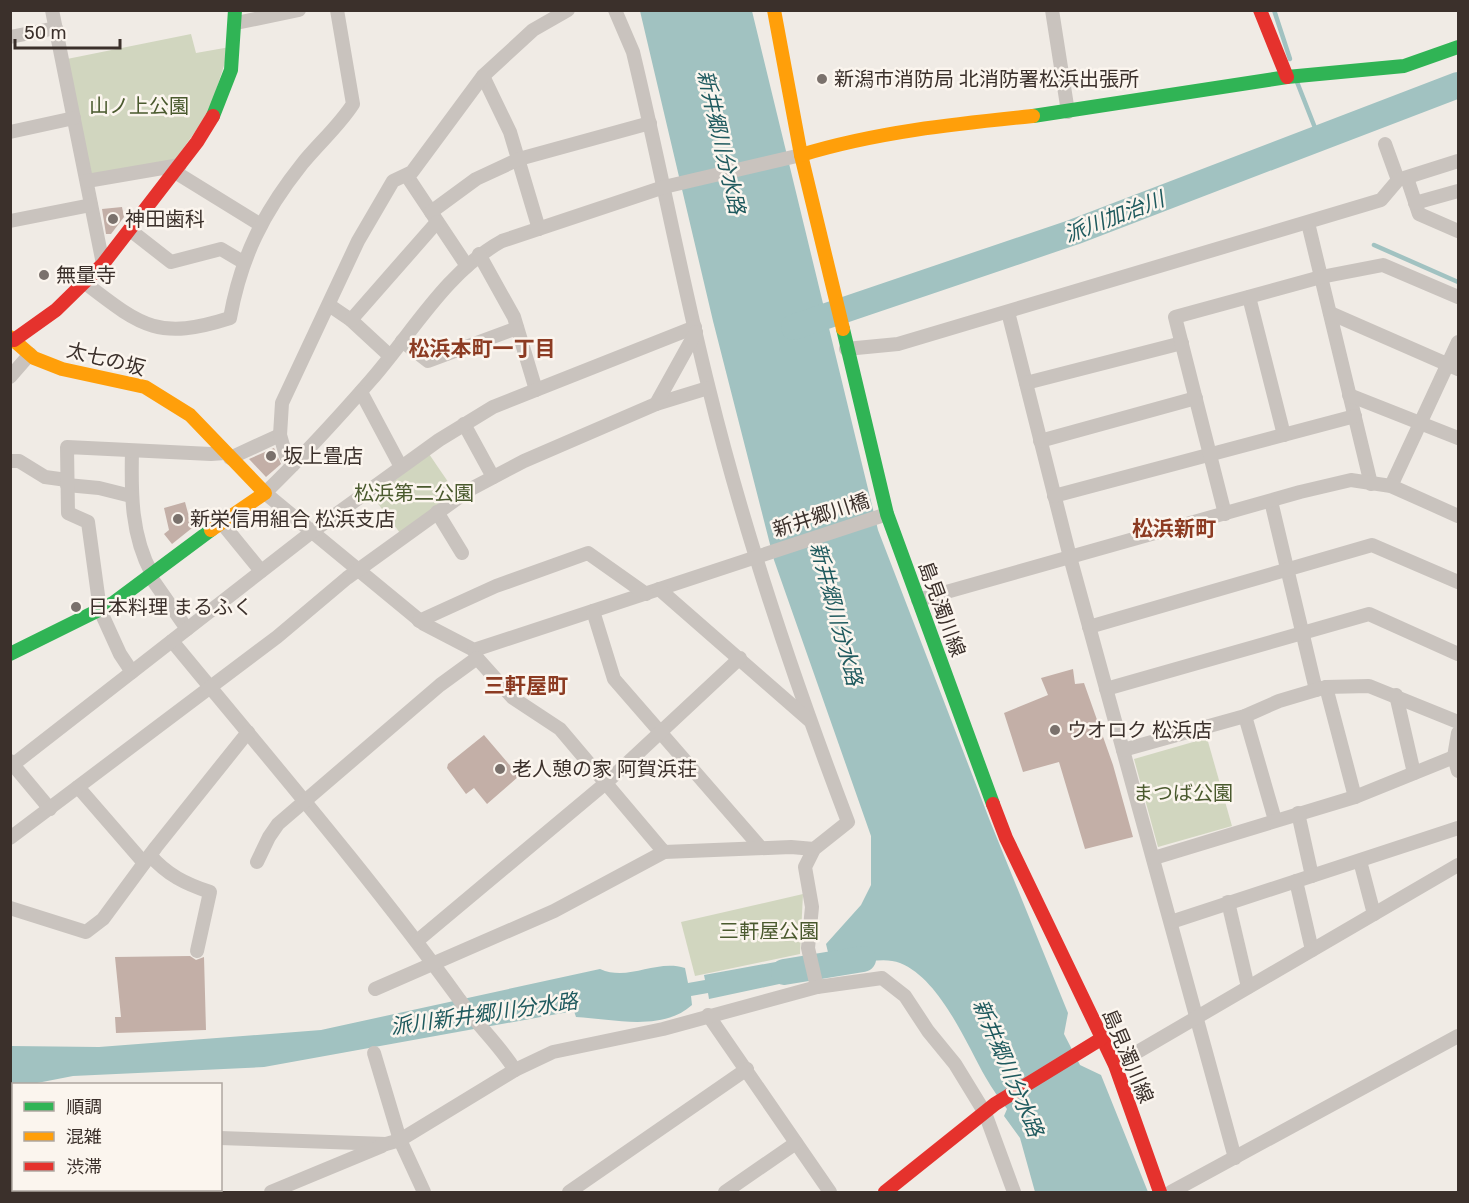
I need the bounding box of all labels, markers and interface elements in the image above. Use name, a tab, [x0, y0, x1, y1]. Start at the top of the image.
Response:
scale bar	[15, 12, 120, 50]
text: 50 m	[24, 22, 67, 44]
water label: 新井郷川分水路	[693, 67, 751, 218]
place label: 新潟市消防局 北消防署松浜出張所	[834, 67, 1139, 91]
marker: 新潟市消防局 北消防署松浜出張所	[815, 72, 829, 86]
park label: 山ノ上公園	[89, 94, 189, 118]
water label: 派川加治川	[1060, 185, 1169, 247]
place label: 神田歯科	[125, 207, 205, 231]
marker: 神田歯科	[106, 212, 120, 226]
place label: 無量寺	[56, 263, 116, 287]
marker: 無量寺	[37, 268, 51, 282]
district label: 松浜本町一丁目	[409, 336, 556, 361]
street label: 太七の坂	[64, 338, 148, 380]
place label: 坂上畳店	[283, 444, 363, 468]
marker: 坂上畳店	[264, 449, 278, 463]
park label: 松浜第二公園	[354, 481, 474, 505]
street label: 新井郷川橋	[770, 488, 872, 542]
place label: 新栄信用組合 松浜支店	[190, 507, 395, 531]
marker: 新栄信用組合 松浜支店	[171, 512, 185, 526]
district label: 松浜新町	[1132, 516, 1216, 541]
water label: 新井郷川分水路	[805, 540, 868, 690]
street label: 島見濁川線	[914, 558, 970, 660]
place label: 日本料理 まるふく	[88, 595, 253, 619]
marker: 日本料理 まるふく	[69, 600, 83, 614]
district label: 三軒屋町	[484, 673, 568, 698]
place label: ウオロク 松浜店	[1067, 718, 1212, 742]
marker: ウオロク 松浜店	[1048, 723, 1062, 737]
place label: 老人憩の家 阿賀浜荘	[512, 757, 697, 781]
marker: 老人憩の家 阿賀浜荘	[493, 762, 507, 776]
park label: まつば公園	[1133, 781, 1233, 805]
park label: 三軒屋公園	[719, 919, 819, 943]
water label: 派川新井郷川分水路	[389, 988, 581, 1039]
water label: 新井郷川分水路	[968, 995, 1049, 1142]
street label: 島見濁川線	[1097, 1005, 1159, 1107]
legend	[12, 1083, 222, 1191]
text: 順調	[66, 1096, 102, 1118]
text: 混雑	[66, 1126, 102, 1148]
text: 渋滞	[66, 1156, 102, 1178]

